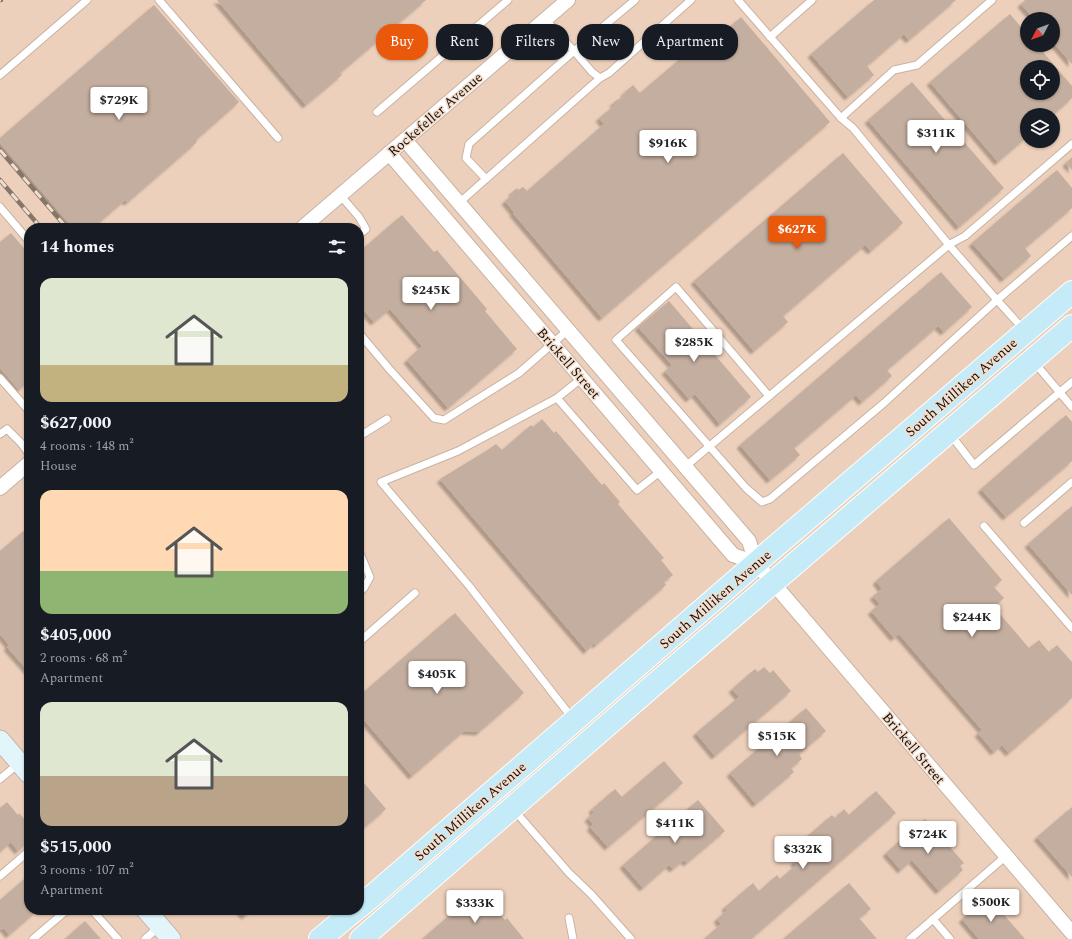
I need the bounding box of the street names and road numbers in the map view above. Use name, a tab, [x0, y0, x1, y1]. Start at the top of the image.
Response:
street label: Rockefeller Avenue	[383, 67, 488, 162]
street label: Brickell Street	[532, 323, 606, 404]
street label: South Milliken Avenue	[901, 333, 1022, 442]
street label: South Milliken Avenue	[655, 545, 776, 654]
street label: Brickell Street	[877, 708, 950, 789]
street label: South Milliken Avenue	[410, 757, 531, 866]

